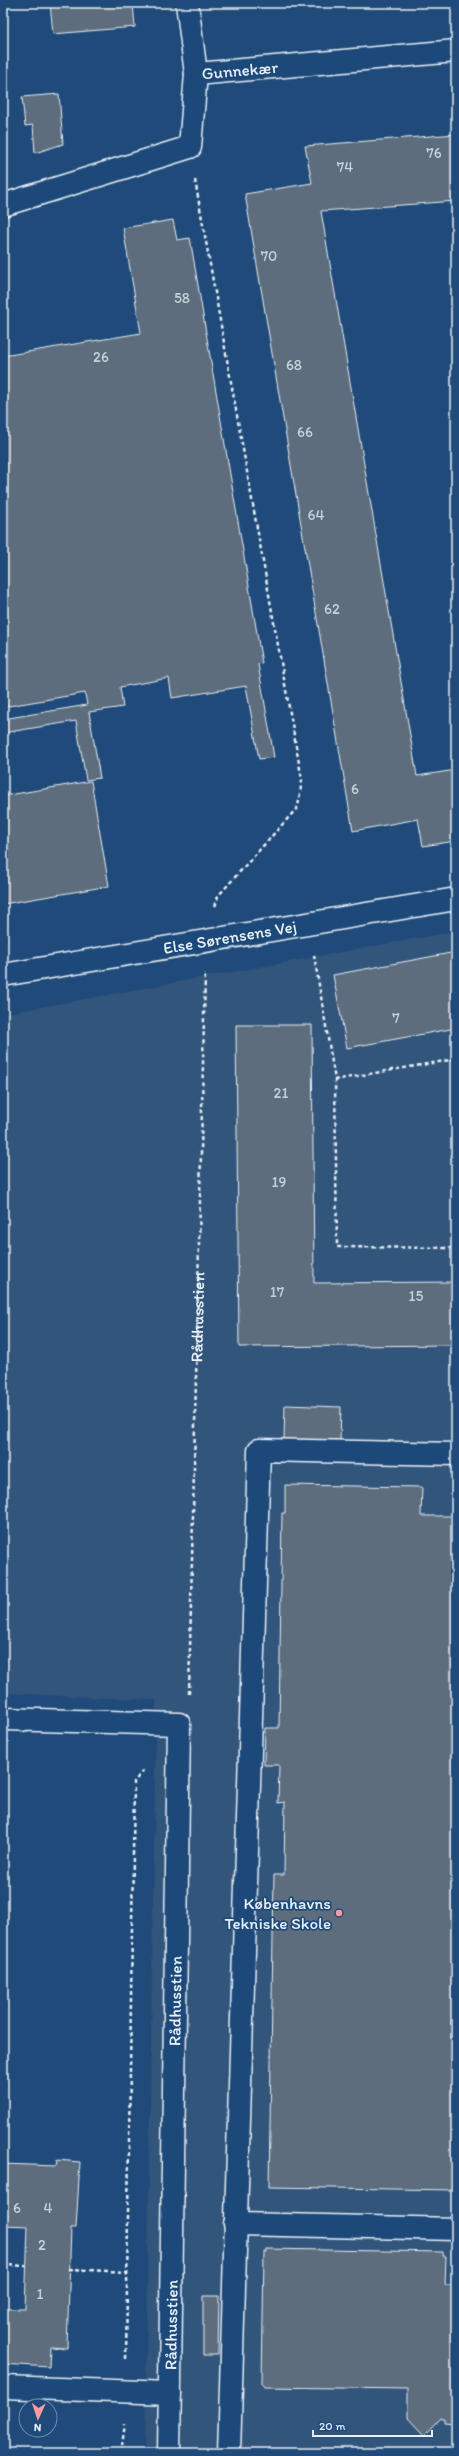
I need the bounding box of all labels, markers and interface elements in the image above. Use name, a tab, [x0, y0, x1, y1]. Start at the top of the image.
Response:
street label: Gunnekær	[201, 57, 279, 83]
house number: 76	[426, 144, 442, 162]
house number: 74	[337, 158, 353, 176]
house number: 70	[261, 247, 277, 265]
house number: 58	[174, 289, 190, 307]
house number: 26	[93, 348, 109, 366]
house number: 68	[286, 356, 302, 374]
house number: 66	[297, 423, 313, 441]
house number: 64	[308, 506, 324, 524]
house number: 62	[324, 600, 340, 618]
house number: 6	[351, 780, 359, 798]
street label: Else Sørensens Vej	[162, 916, 298, 958]
house number: 7	[392, 1009, 400, 1027]
house number: 21	[274, 1084, 288, 1102]
house number: 19	[272, 1173, 287, 1191]
street label: Rådhusstien	[186, 1271, 208, 1363]
house number: 17	[270, 1283, 285, 1301]
house number: 15	[409, 1287, 424, 1305]
place label: Københavns Tekniske Skole	[225, 1893, 331, 1933]
marker: Københavns Tekniske Skole	[334, 1908, 344, 1918]
street label: Rådhusstien	[164, 1955, 186, 2046]
house number: 6	[13, 2199, 21, 2217]
house number: 4	[43, 2199, 53, 2217]
house number: 2	[38, 2236, 46, 2254]
street label: Rådhusstien	[160, 2279, 182, 2370]
house number: 1	[37, 2285, 44, 2303]
north arrow	[18, 2398, 58, 2438]
scale bar	[313, 2412, 432, 2438]
text: 20 m	[319, 2419, 346, 2433]
text: N	[33, 2421, 42, 2434]

